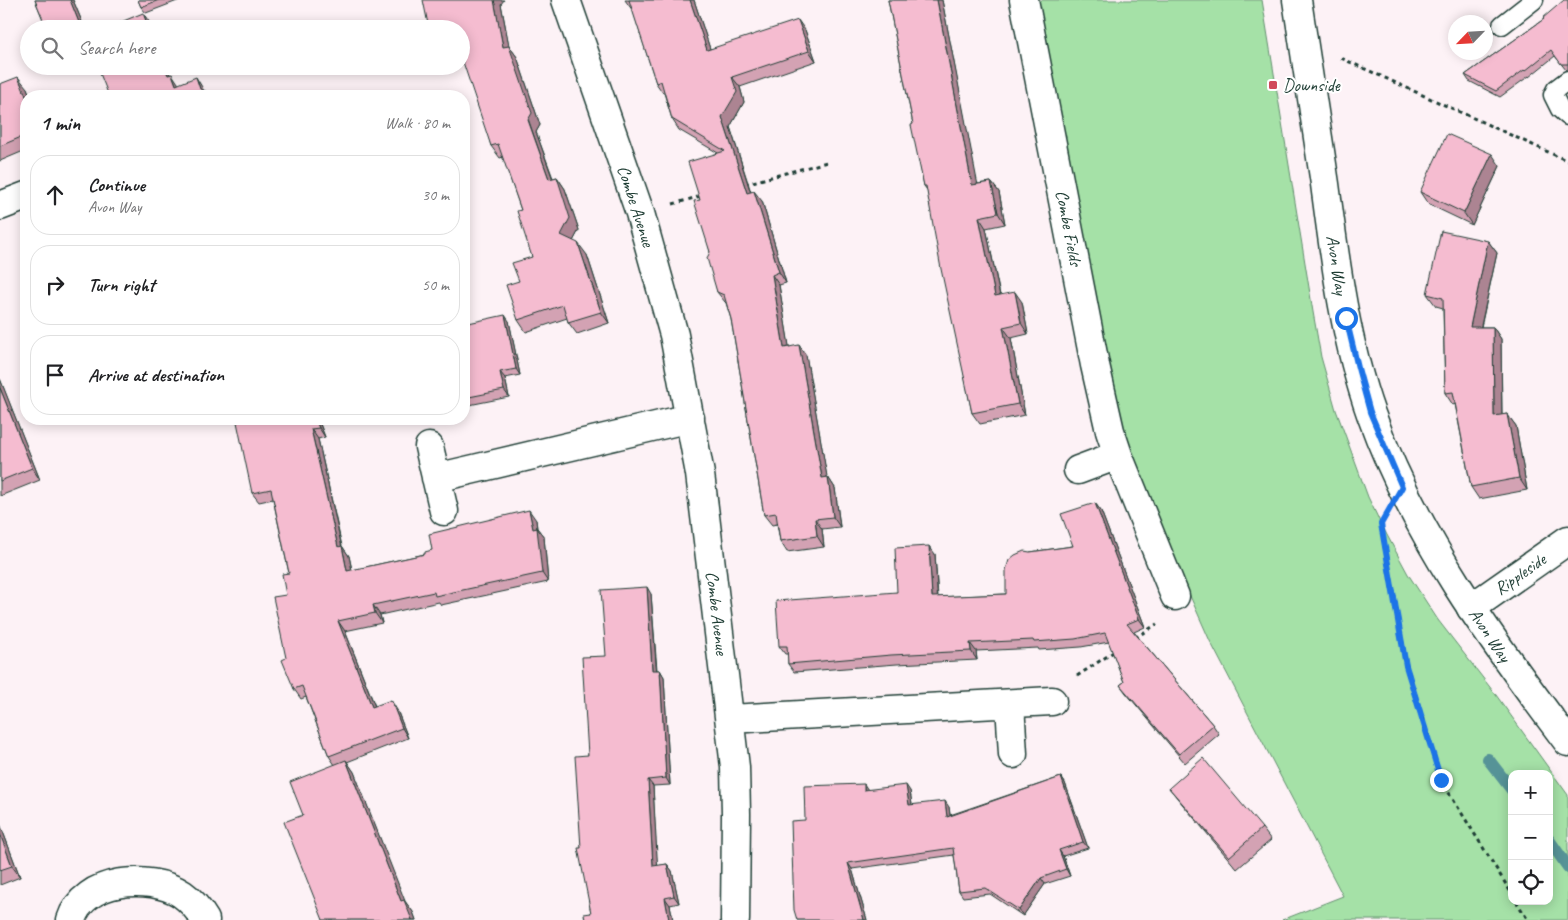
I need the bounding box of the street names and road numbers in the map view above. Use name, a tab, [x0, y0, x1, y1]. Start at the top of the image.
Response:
street label: Combe Avenue	[613, 163, 660, 251]
street label: Combe Fields	[1051, 188, 1087, 270]
street label: Avon Way	[1321, 234, 1353, 298]
street label: Rippleside	[1490, 548, 1551, 600]
street label: Combe Avenue	[701, 570, 733, 657]
street label: Avon Way	[1464, 604, 1517, 668]

